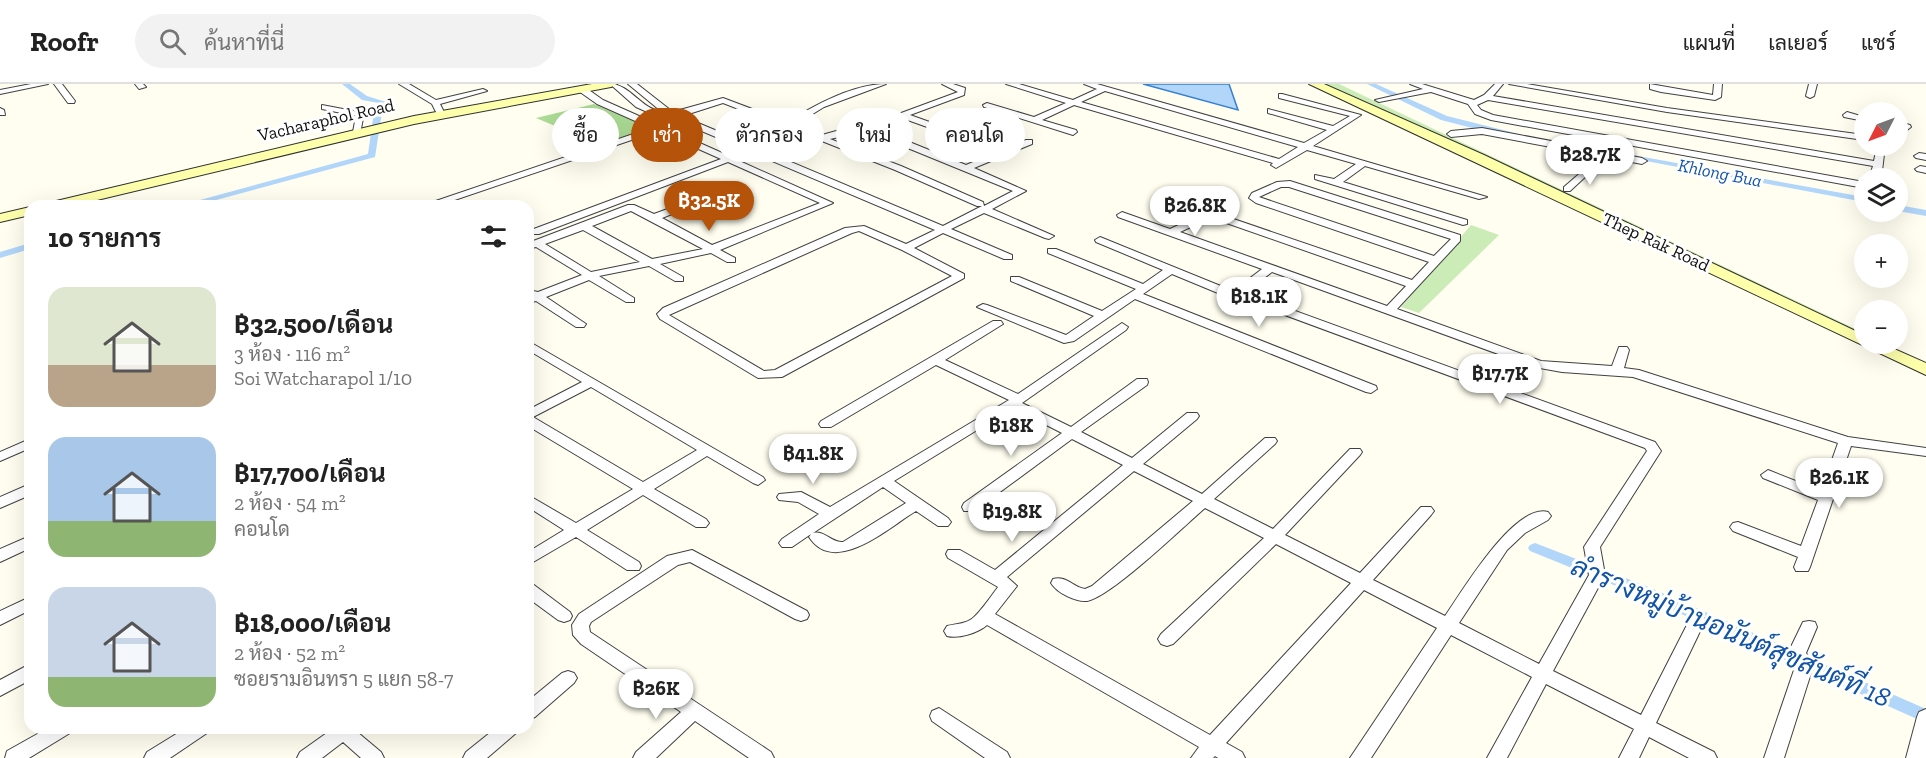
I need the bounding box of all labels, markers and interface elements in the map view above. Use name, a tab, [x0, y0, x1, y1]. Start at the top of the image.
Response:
search box	[135, 14, 555, 68]
text: Roofr	[30, 25, 99, 58]
icon: search	[156, 25, 189, 58]
text: ค้นหาที่นี่	[204, 29, 284, 56]
text: แผนที่	[1683, 30, 1735, 55]
text: เลเยอร์	[1768, 30, 1828, 55]
text: แชร์	[1861, 30, 1896, 55]
street label: Vacharaphol Road	[255, 94, 396, 147]
north arrow	[1854, 102, 1908, 156]
map controls	[1854, 102, 1908, 354]
chip: ซื้อ	[552, 108, 619, 162]
chip: เช่า	[631, 108, 703, 162]
chip: ตัวกรอง	[715, 108, 824, 162]
chip: ใหม่	[836, 108, 913, 162]
chip: คอนโด	[925, 108, 1025, 162]
pin: ฿28.7K	[1541, 135, 1639, 186]
text: ฿28.7K	[1560, 142, 1620, 166]
water label: Khlong Bua	[1676, 154, 1764, 192]
button: layers	[1854, 168, 1908, 222]
pin: ฿32.5K	[660, 181, 758, 232]
pin: ฿26.8K	[1146, 186, 1244, 237]
text: ฿32.5K	[678, 188, 740, 212]
text: ฿26.8K	[1164, 193, 1226, 217]
street label: Thep Rak Road	[1599, 208, 1713, 276]
icon: filters	[477, 220, 510, 253]
text: 10 รายการ	[48, 222, 162, 254]
button: +	[1854, 234, 1908, 288]
pin: ฿18.1K	[1210, 277, 1308, 328]
text: ฿18.1K	[1230, 284, 1288, 308]
button: −	[1854, 300, 1908, 354]
text: ฿32,500/เดือน	[234, 308, 393, 340]
icon: home	[96, 311, 168, 383]
text: 3 ห้อง · 116 m²	[234, 342, 350, 366]
pin: ฿17.7K	[1451, 354, 1549, 405]
text: ฿17.7K	[1472, 361, 1528, 385]
text: Soi Watcharapol 1/10	[234, 366, 412, 390]
pin: ฿18K	[975, 406, 1047, 457]
text: ฿18K	[989, 413, 1033, 437]
pin: ฿41.8K	[764, 434, 862, 485]
text: ฿41.8K	[783, 441, 843, 465]
text: ฿17,700/เดือน	[234, 457, 386, 489]
pin: ฿26.1K	[1790, 458, 1888, 509]
icon: home	[96, 461, 168, 533]
text: ฿26.1K	[1809, 465, 1869, 489]
text: 2 ห้อง · 54 m²	[234, 491, 346, 515]
pin: ฿19.8K	[963, 492, 1061, 543]
text: ฿19.8K	[982, 499, 1042, 523]
text: คอนโด	[234, 517, 290, 541]
water label: ลำรางหมู่บ้านอนันต์สุขสันต์ที่ 18	[1565, 542, 1899, 717]
text: ฿18,000/เดือน	[234, 607, 391, 639]
icon: home	[96, 611, 168, 683]
text: 2 ห้อง · 52 m²	[234, 641, 345, 665]
text: ซอยรามอินทรา 5 แยก 58-7	[234, 667, 453, 691]
pin: ฿26K	[620, 669, 692, 720]
text: ฿26K	[633, 676, 680, 700]

